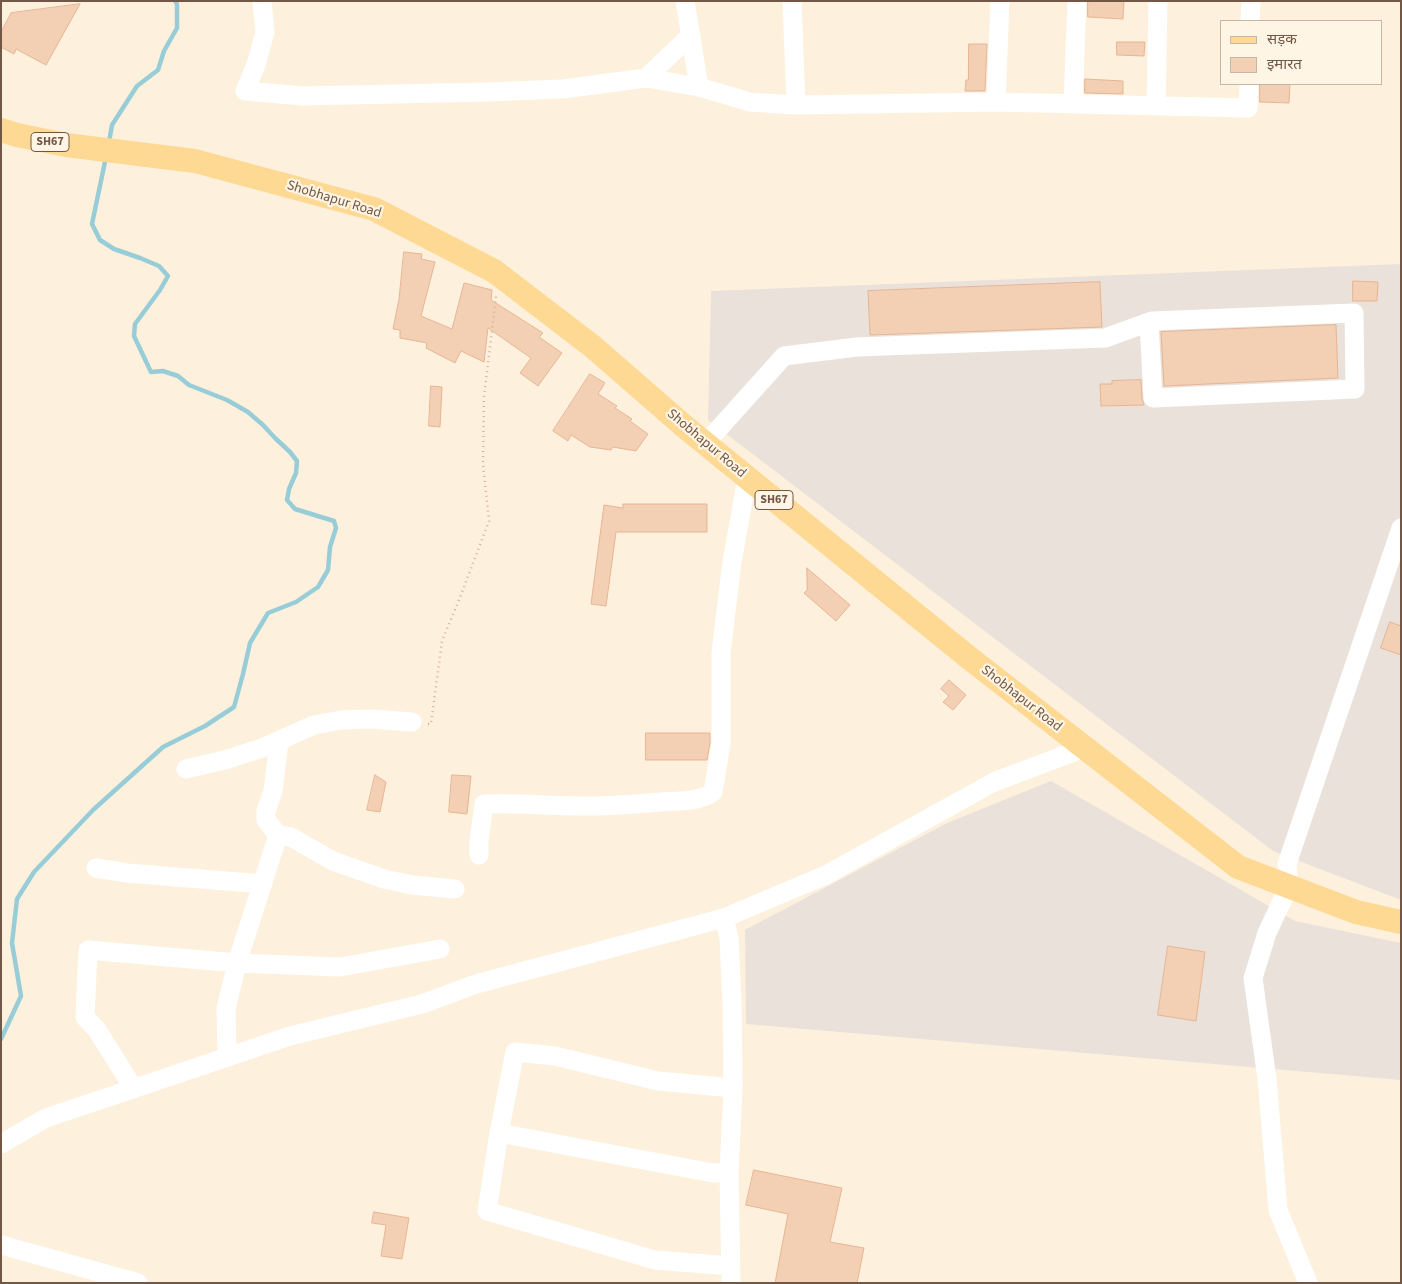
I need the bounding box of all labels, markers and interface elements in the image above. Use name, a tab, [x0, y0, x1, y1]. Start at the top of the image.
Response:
legend	[1220, 20, 1382, 85]
text: सड़क	[1267, 29, 1297, 50]
text: इमारत	[1267, 54, 1302, 75]
road number: SH67	[31, 132, 69, 152]
street label: Shobhapur Road	[285, 178, 383, 222]
street label: Shobhapur Road	[663, 406, 749, 482]
road number: SH67	[755, 490, 793, 510]
street label: Shobhapur Road	[977, 662, 1065, 736]

